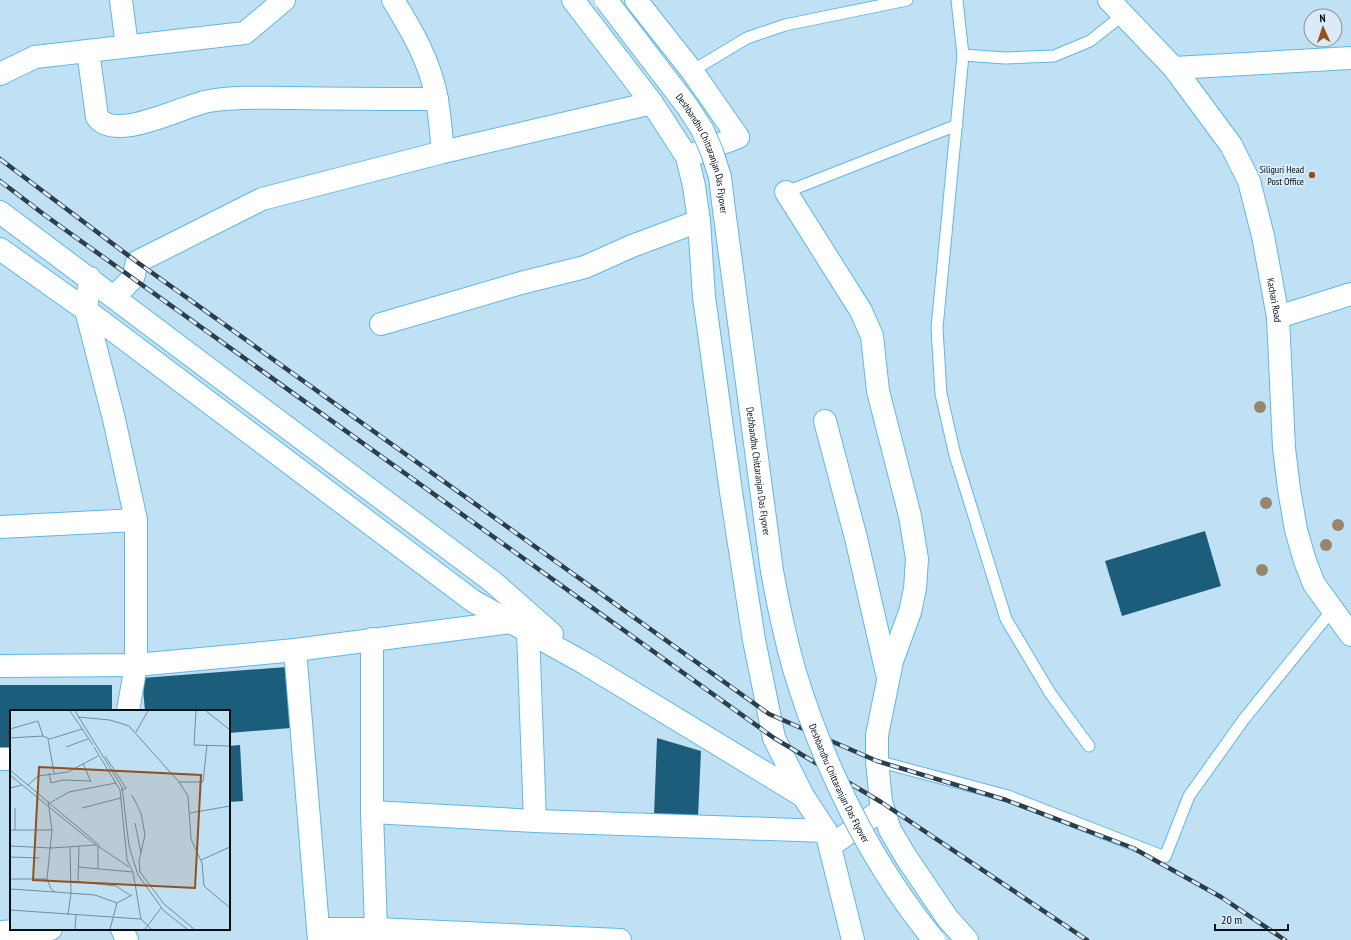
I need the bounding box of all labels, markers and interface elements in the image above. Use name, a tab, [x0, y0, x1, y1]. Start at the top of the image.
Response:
north arrow	[1303, 8, 1343, 48]
text: N	[1319, 11, 1326, 25]
street label: Deshbandhu Chittaranjan Das Flyover	[673, 91, 730, 215]
place label: Siliguri Head Post Office	[1260, 163, 1304, 188]
marker: Siliguri Head Post Office	[1307, 170, 1317, 180]
street label: Kachari Road	[1264, 277, 1284, 322]
street label: Deshbandhu Chittaranjan Das Flyover	[743, 406, 773, 537]
inset map	[10, 710, 230, 930]
street label: Deshbandhu Chittaranjan Das Flyover	[806, 722, 872, 845]
scale bar	[1215, 906, 1288, 932]
text: 20 m	[1221, 912, 1242, 927]

